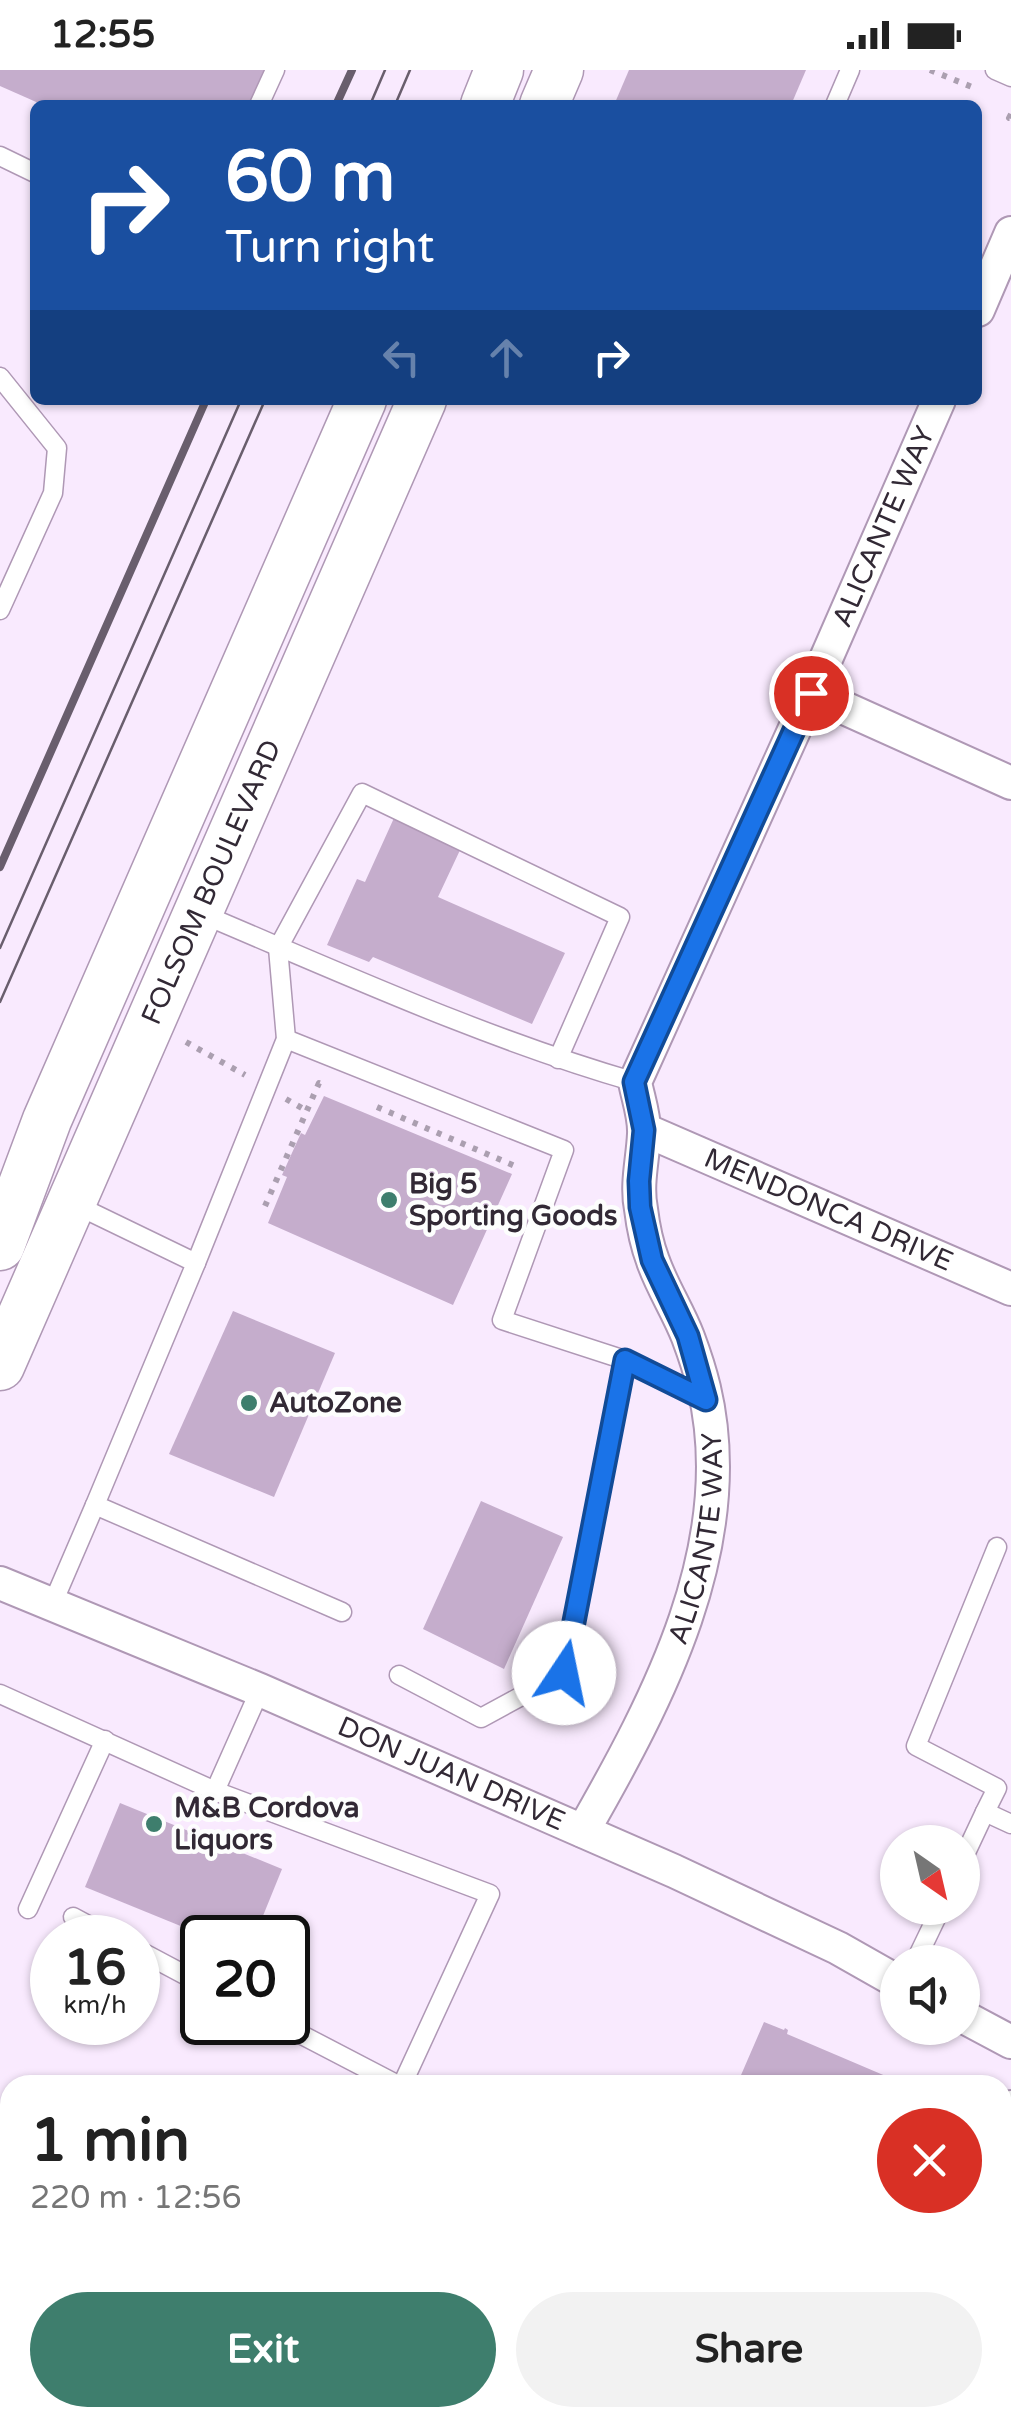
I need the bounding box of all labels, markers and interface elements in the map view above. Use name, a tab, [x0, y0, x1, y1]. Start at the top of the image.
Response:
text: 12:55	[50, 12, 155, 58]
text: 60 m	[225, 136, 395, 220]
icon: right	[60, 140, 190, 270]
text: Turn right	[225, 221, 434, 275]
icon: left	[374, 330, 429, 385]
icon: ahead	[479, 330, 534, 385]
icon: right	[584, 330, 639, 385]
street label: ALICANTE WAY	[825, 421, 942, 632]
pin	[769, 651, 854, 736]
icon: arrive	[784, 666, 839, 721]
street label: FOLSOM BOULEVARD	[134, 735, 288, 1030]
street label: MENDONCA DRIVE	[699, 1141, 958, 1279]
place label: Big 5 Sporting Goods	[409, 1167, 617, 1233]
marker: Big 5 Sporting Goods	[378, 1189, 400, 1211]
place label: AutoZone	[269, 1386, 402, 1420]
marker: AutoZone	[238, 1392, 260, 1414]
street label: ALICANTE WAY	[661, 1431, 730, 1649]
position arrow	[512, 1621, 616, 1725]
street label: DON JUAN DRIVE	[333, 1709, 570, 1838]
place label: M&B Cordova Liquors	[174, 1791, 359, 1857]
marker: M&B Cordova Liquors	[143, 1813, 165, 1835]
north arrow	[880, 1825, 980, 1925]
map controls	[880, 1825, 980, 2045]
speed limit sign: 20	[180, 1915, 310, 2045]
text: 16	[64, 1938, 126, 1998]
button: sound	[880, 1945, 980, 2045]
text: km/h	[64, 1990, 126, 2020]
text: 1 min	[30, 2105, 190, 2177]
button: close	[877, 2108, 982, 2213]
text: 220 m · 12:56	[30, 2179, 242, 2217]
button: Exit	[30, 2292, 496, 2407]
button: Share	[516, 2292, 982, 2407]

